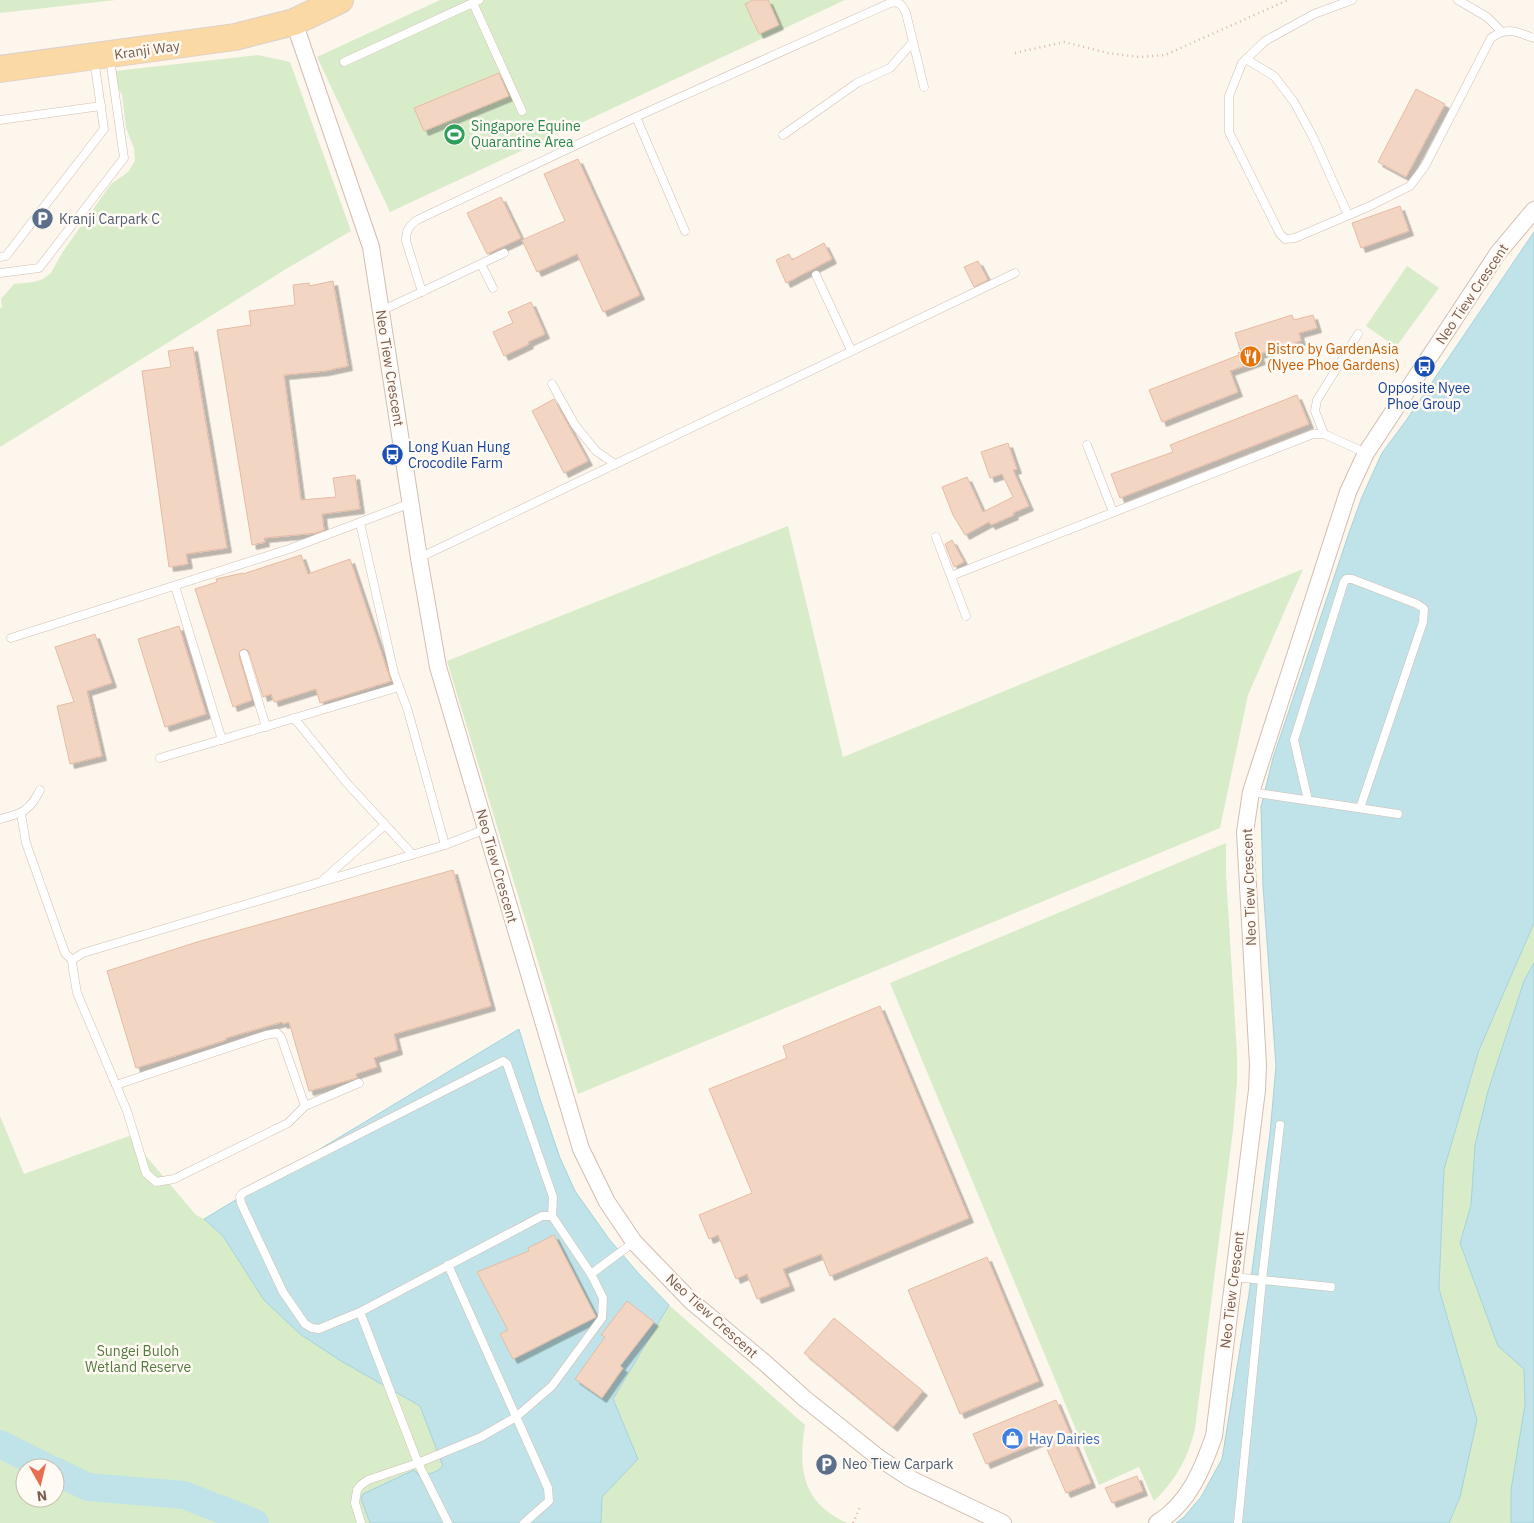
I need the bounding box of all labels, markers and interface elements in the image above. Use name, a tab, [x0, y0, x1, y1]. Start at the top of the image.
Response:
street label: Kranji Way	[113, 36, 181, 64]
place label: Singapore Equine Quarantine Area	[471, 117, 581, 151]
sports icon: Singapore Equine Quarantine Area	[443, 122, 467, 146]
parking icon: Kranji Carpark C	[31, 207, 55, 231]
place label: Kranji Carpark C	[59, 210, 160, 228]
street label: Neo Tiew Crescent	[1432, 240, 1512, 348]
street label: Neo Tiew Crescent	[372, 308, 408, 428]
place label: Bistro by GardenAsia (Nyee Phoe Gardens)	[1267, 340, 1400, 374]
restaurant icon: Bistro by GardenAsia (Nyee Phoe Gardens)	[1239, 345, 1263, 369]
bus stop icon: Opposite Nyee Phoe Group	[1412, 354, 1436, 378]
place label: Opposite Nyee Phoe Group	[1378, 379, 1470, 413]
place label: Long Kuan Hung Crocodile Farm	[408, 438, 511, 472]
bus stop icon: Long Kuan Hung Crocodile Farm	[380, 443, 404, 467]
street label: Neo Tiew Crescent	[472, 807, 522, 925]
street label: Neo Tiew Crescent	[1238, 828, 1260, 946]
street label: Neo Tiew Crescent	[1216, 1230, 1248, 1350]
street label: Neo Tiew Crescent	[662, 1270, 762, 1362]
park label: Sungei Buloh Wetland Reserve	[85, 1342, 191, 1376]
shop icon: Hay Dairies	[1001, 1427, 1025, 1451]
place label: Hay Dairies	[1029, 1430, 1100, 1448]
parking icon: Neo Tiew Carpark	[814, 1452, 838, 1476]
place label: Neo Tiew Carpark	[842, 1455, 954, 1473]
north arrow	[15, 1458, 65, 1508]
text: N	[36, 1486, 48, 1505]

